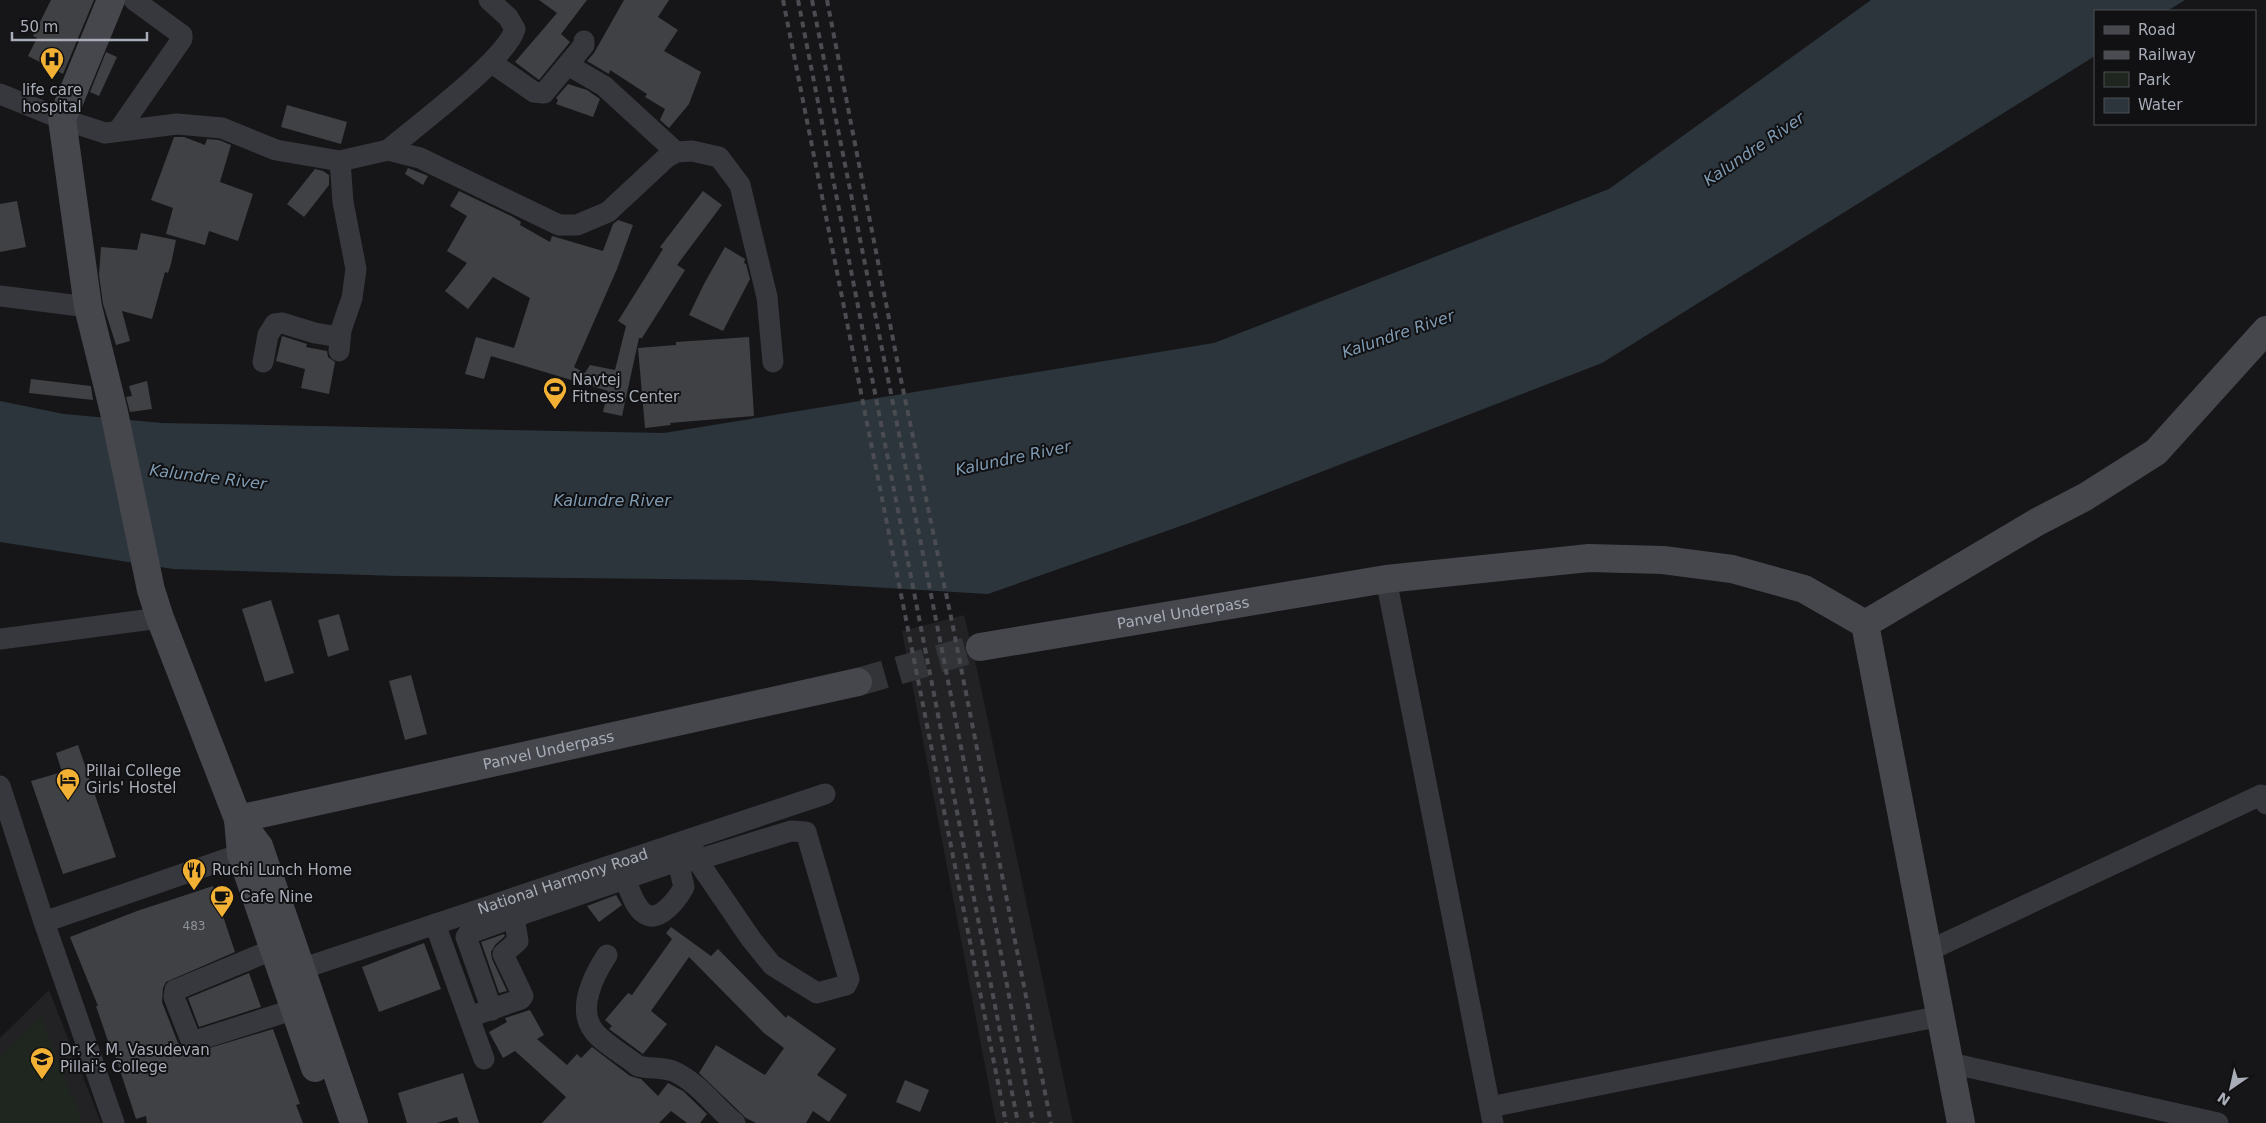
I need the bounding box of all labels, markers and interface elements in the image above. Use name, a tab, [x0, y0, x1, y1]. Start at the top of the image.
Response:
scale bar	[12, 10, 148, 42]
legend	[2094, 10, 2256, 125]
text: 50 m	[20, 18, 58, 36]
text: Road	[2138, 21, 2176, 39]
hospital icon: life care hospital	[39, 46, 65, 80]
text: Railway	[2138, 46, 2196, 64]
text: Park	[2138, 71, 2171, 89]
place label: life care hospital	[22, 81, 82, 116]
text: Water	[2138, 96, 2183, 114]
water label: Kalundre River	[1700, 107, 1809, 190]
water label: Kalundre River	[1339, 305, 1458, 362]
place label: Navtej Fitness Center	[572, 371, 680, 406]
sports icon: Navtej Fitness Center	[542, 376, 568, 410]
water label: Kalundre River	[954, 436, 1074, 480]
water label: Kalundre River	[148, 460, 269, 494]
water label: Kalundre River	[553, 491, 672, 510]
street label: Panvel Underpass	[1116, 593, 1251, 633]
street label: Panvel Underpass	[481, 727, 616, 774]
place label: Pillai College Girls' Hostel	[86, 762, 181, 797]
hotel icon: Pillai College Girls' Hostel	[55, 767, 81, 801]
street label: National Harmony Road	[475, 845, 650, 918]
restaurant icon: Ruchi Lunch Home	[181, 857, 207, 891]
place label: Ruchi Lunch Home	[212, 861, 352, 879]
cafe icon: Cafe Nine	[209, 884, 235, 918]
place label: Cafe Nine	[240, 888, 313, 906]
house number: 483	[183, 919, 205, 933]
place label: Dr. K. M. Vasudevan Pillai's College	[60, 1041, 210, 1076]
school or university icon: Dr. K. M. Vasudevan Pillai's College	[29, 1046, 55, 1080]
north arrow	[2206, 1063, 2256, 1113]
text: N	[2214, 1089, 2233, 1109]

